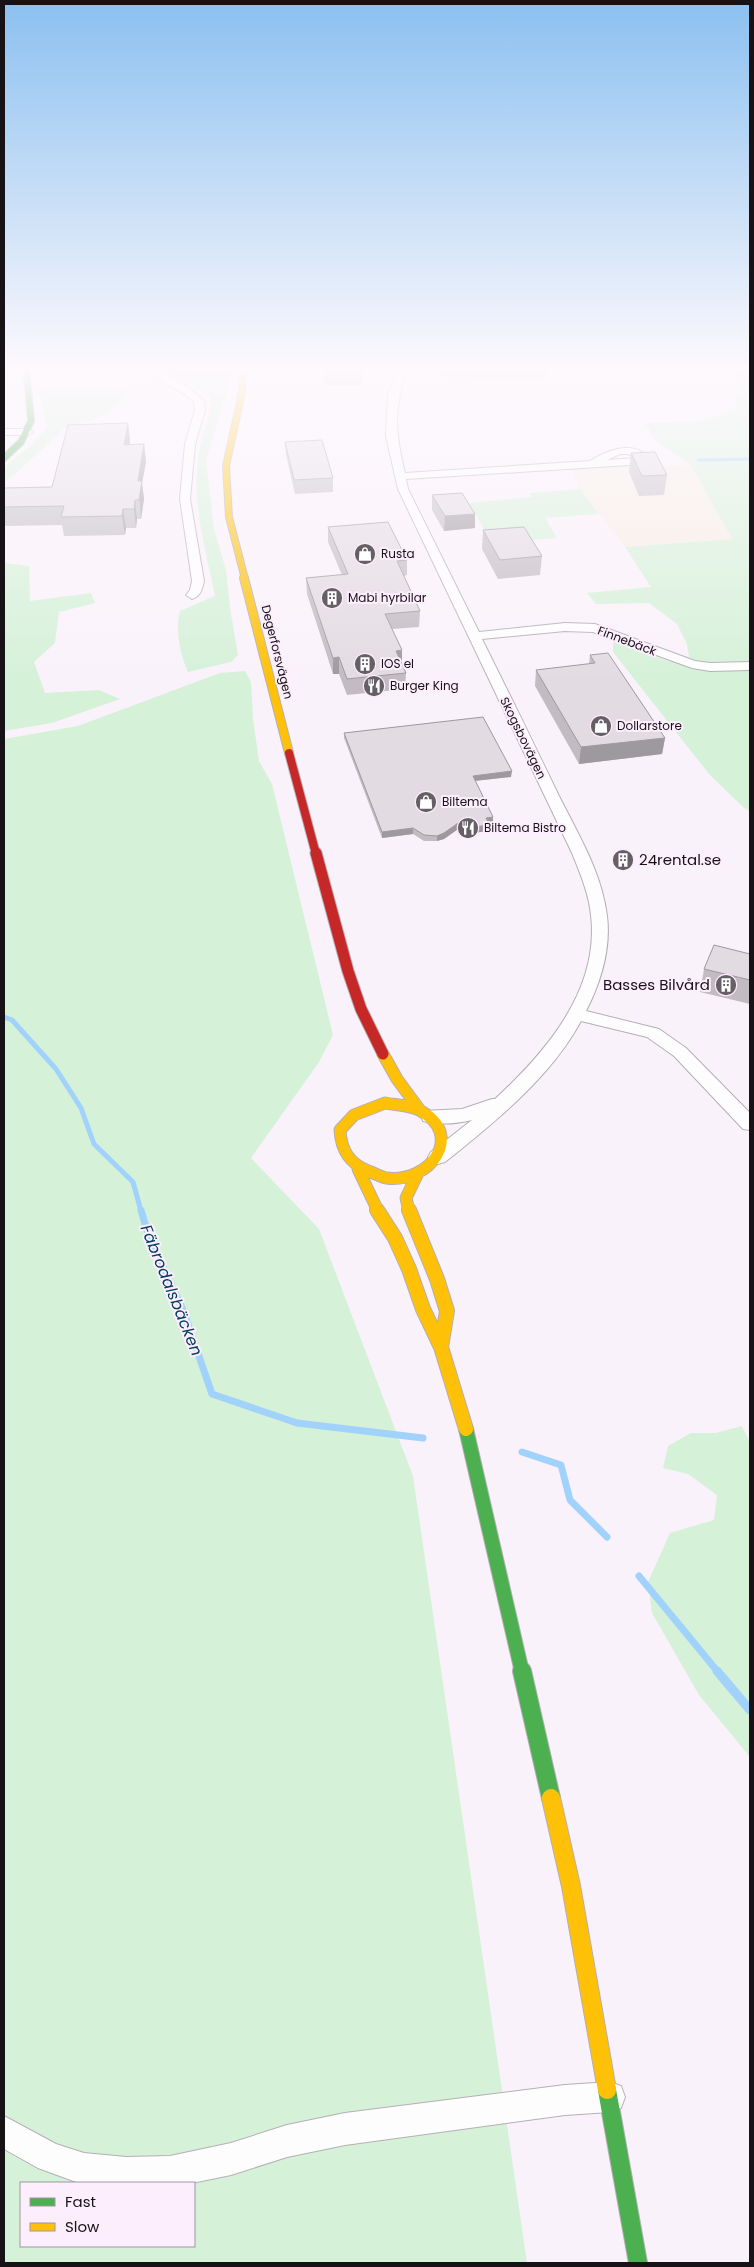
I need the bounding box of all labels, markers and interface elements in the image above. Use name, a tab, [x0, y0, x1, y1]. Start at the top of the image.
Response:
shop icon: Rusta	[353, 542, 377, 566]
place label: Rusta	[381, 545, 415, 562]
building icon: Mabi hyrbilar	[320, 586, 344, 610]
place label: Mabi hyrbilar	[348, 589, 427, 606]
street label: Degerforsvägen	[258, 603, 297, 701]
street label: Finnebäck	[595, 622, 660, 660]
building icon: IOS el	[353, 652, 377, 676]
place label: IOS el	[381, 655, 414, 672]
restaurant icon: Burger King	[362, 674, 386, 698]
place label: Burger King	[390, 677, 459, 694]
street label: Skogsbovägen	[496, 694, 551, 782]
shop icon: Dollarstore	[589, 714, 613, 738]
place label: Dollarstore	[617, 717, 682, 734]
shop icon: Biltema	[414, 790, 438, 814]
place label: Biltema	[442, 793, 488, 810]
restaurant icon: Biltema Bistro	[456, 816, 480, 840]
place label: Biltema Bistro	[484, 819, 566, 836]
building icon: 24rental.se	[611, 848, 635, 872]
place label: 24rental.se	[639, 849, 721, 870]
building icon: Basses Bilvård	[714, 973, 738, 997]
place label: Basses Bilvård	[603, 974, 710, 995]
water label: Fäbrodalsbäcken	[135, 1221, 208, 1359]
legend	[20, 2182, 195, 2247]
text: Fast	[65, 2191, 96, 2212]
text: Slow	[65, 2216, 100, 2237]

